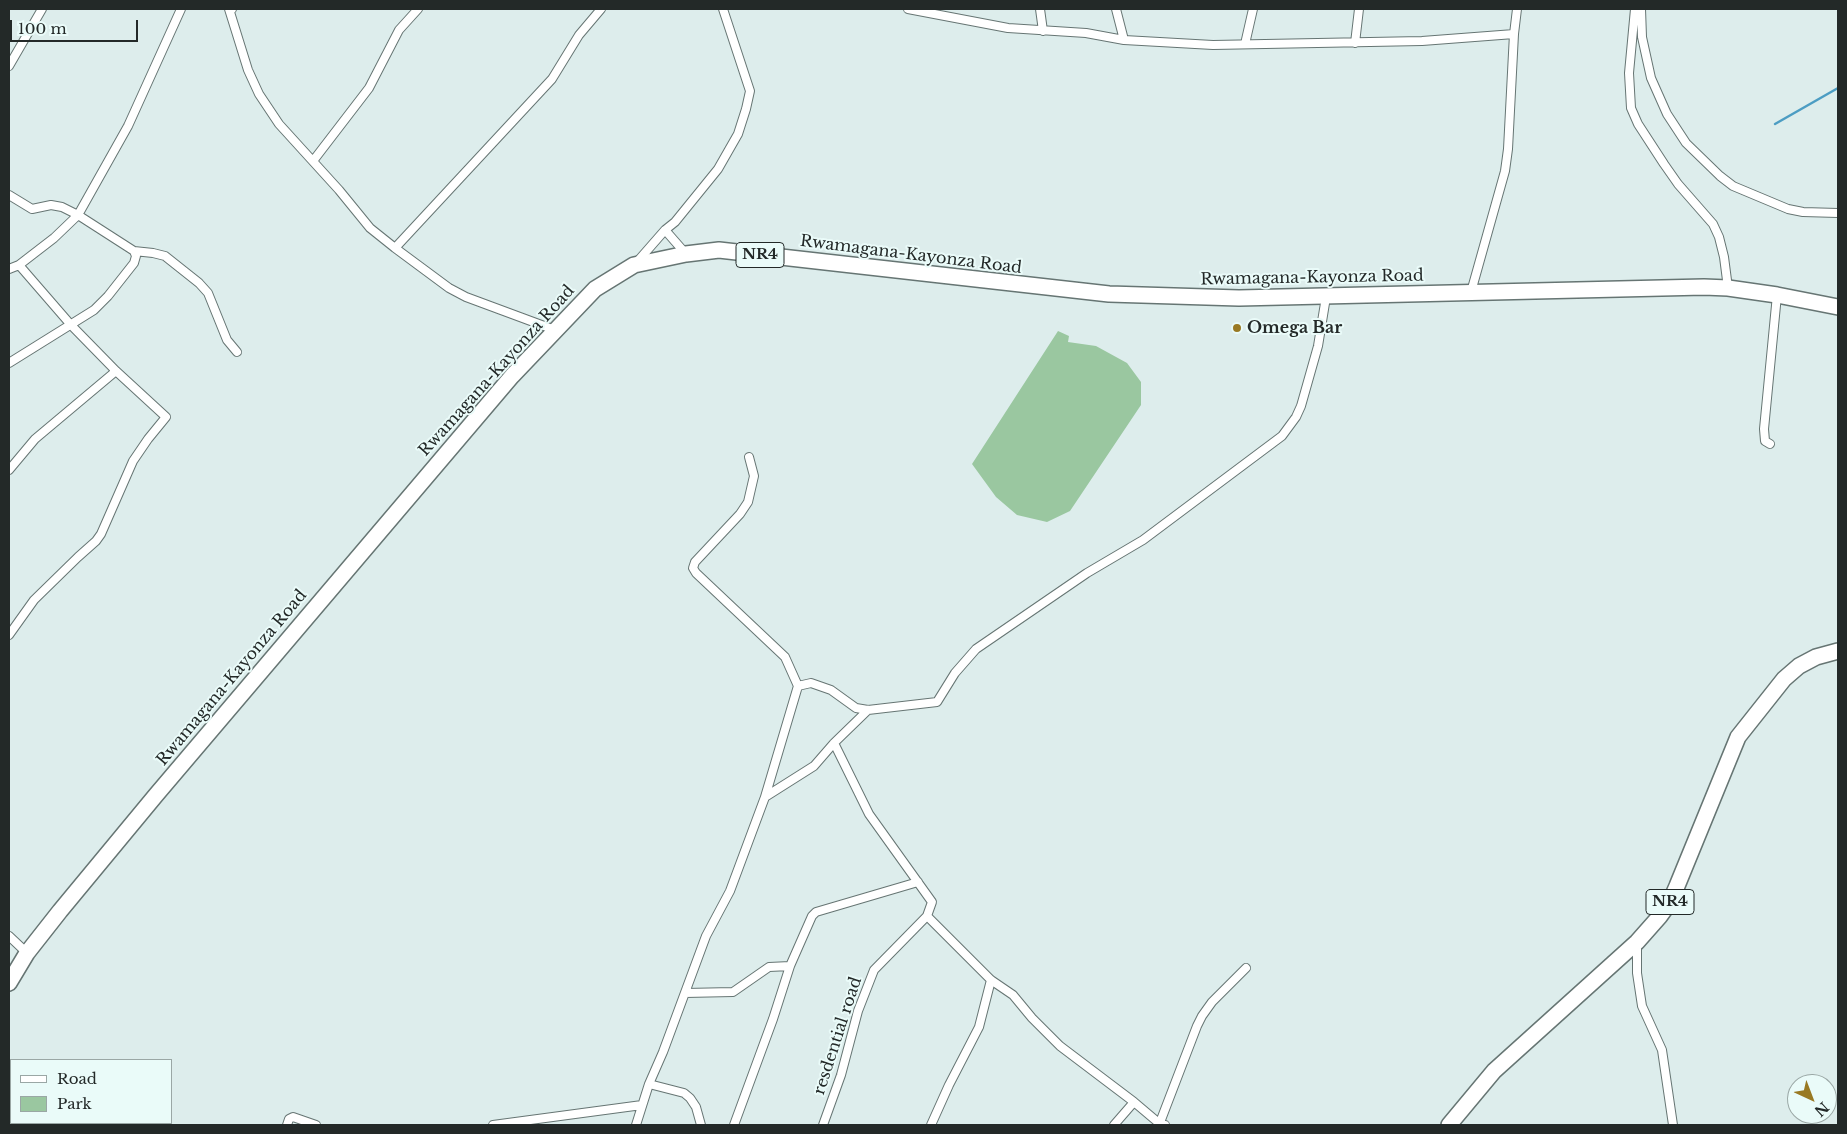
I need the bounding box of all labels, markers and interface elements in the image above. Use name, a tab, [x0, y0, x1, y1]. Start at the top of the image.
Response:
scale bar	[12, 10, 140, 42]
text: 100 m	[18, 19, 67, 38]
street label: Rwamagana-Kayonza Road	[799, 232, 1023, 278]
road number: NR4	[736, 242, 784, 268]
street label: Rwamagana-Kayonza Road	[1200, 266, 1424, 290]
street label: Rwamagana-Kayonza Road	[415, 282, 579, 460]
place label: Omega Bar	[1247, 318, 1342, 338]
marker: Omega Bar	[1231, 322, 1243, 334]
street label: Rwamagana-Kayonza Road	[153, 586, 311, 770]
road number: NR4	[1646, 890, 1694, 914]
street label: resdential road	[810, 975, 866, 1097]
legend	[10, 1059, 172, 1124]
text: Road	[57, 1069, 97, 1088]
north arrow	[1787, 1074, 1837, 1124]
text: Park	[57, 1094, 92, 1113]
text: N	[1811, 1098, 1833, 1120]

